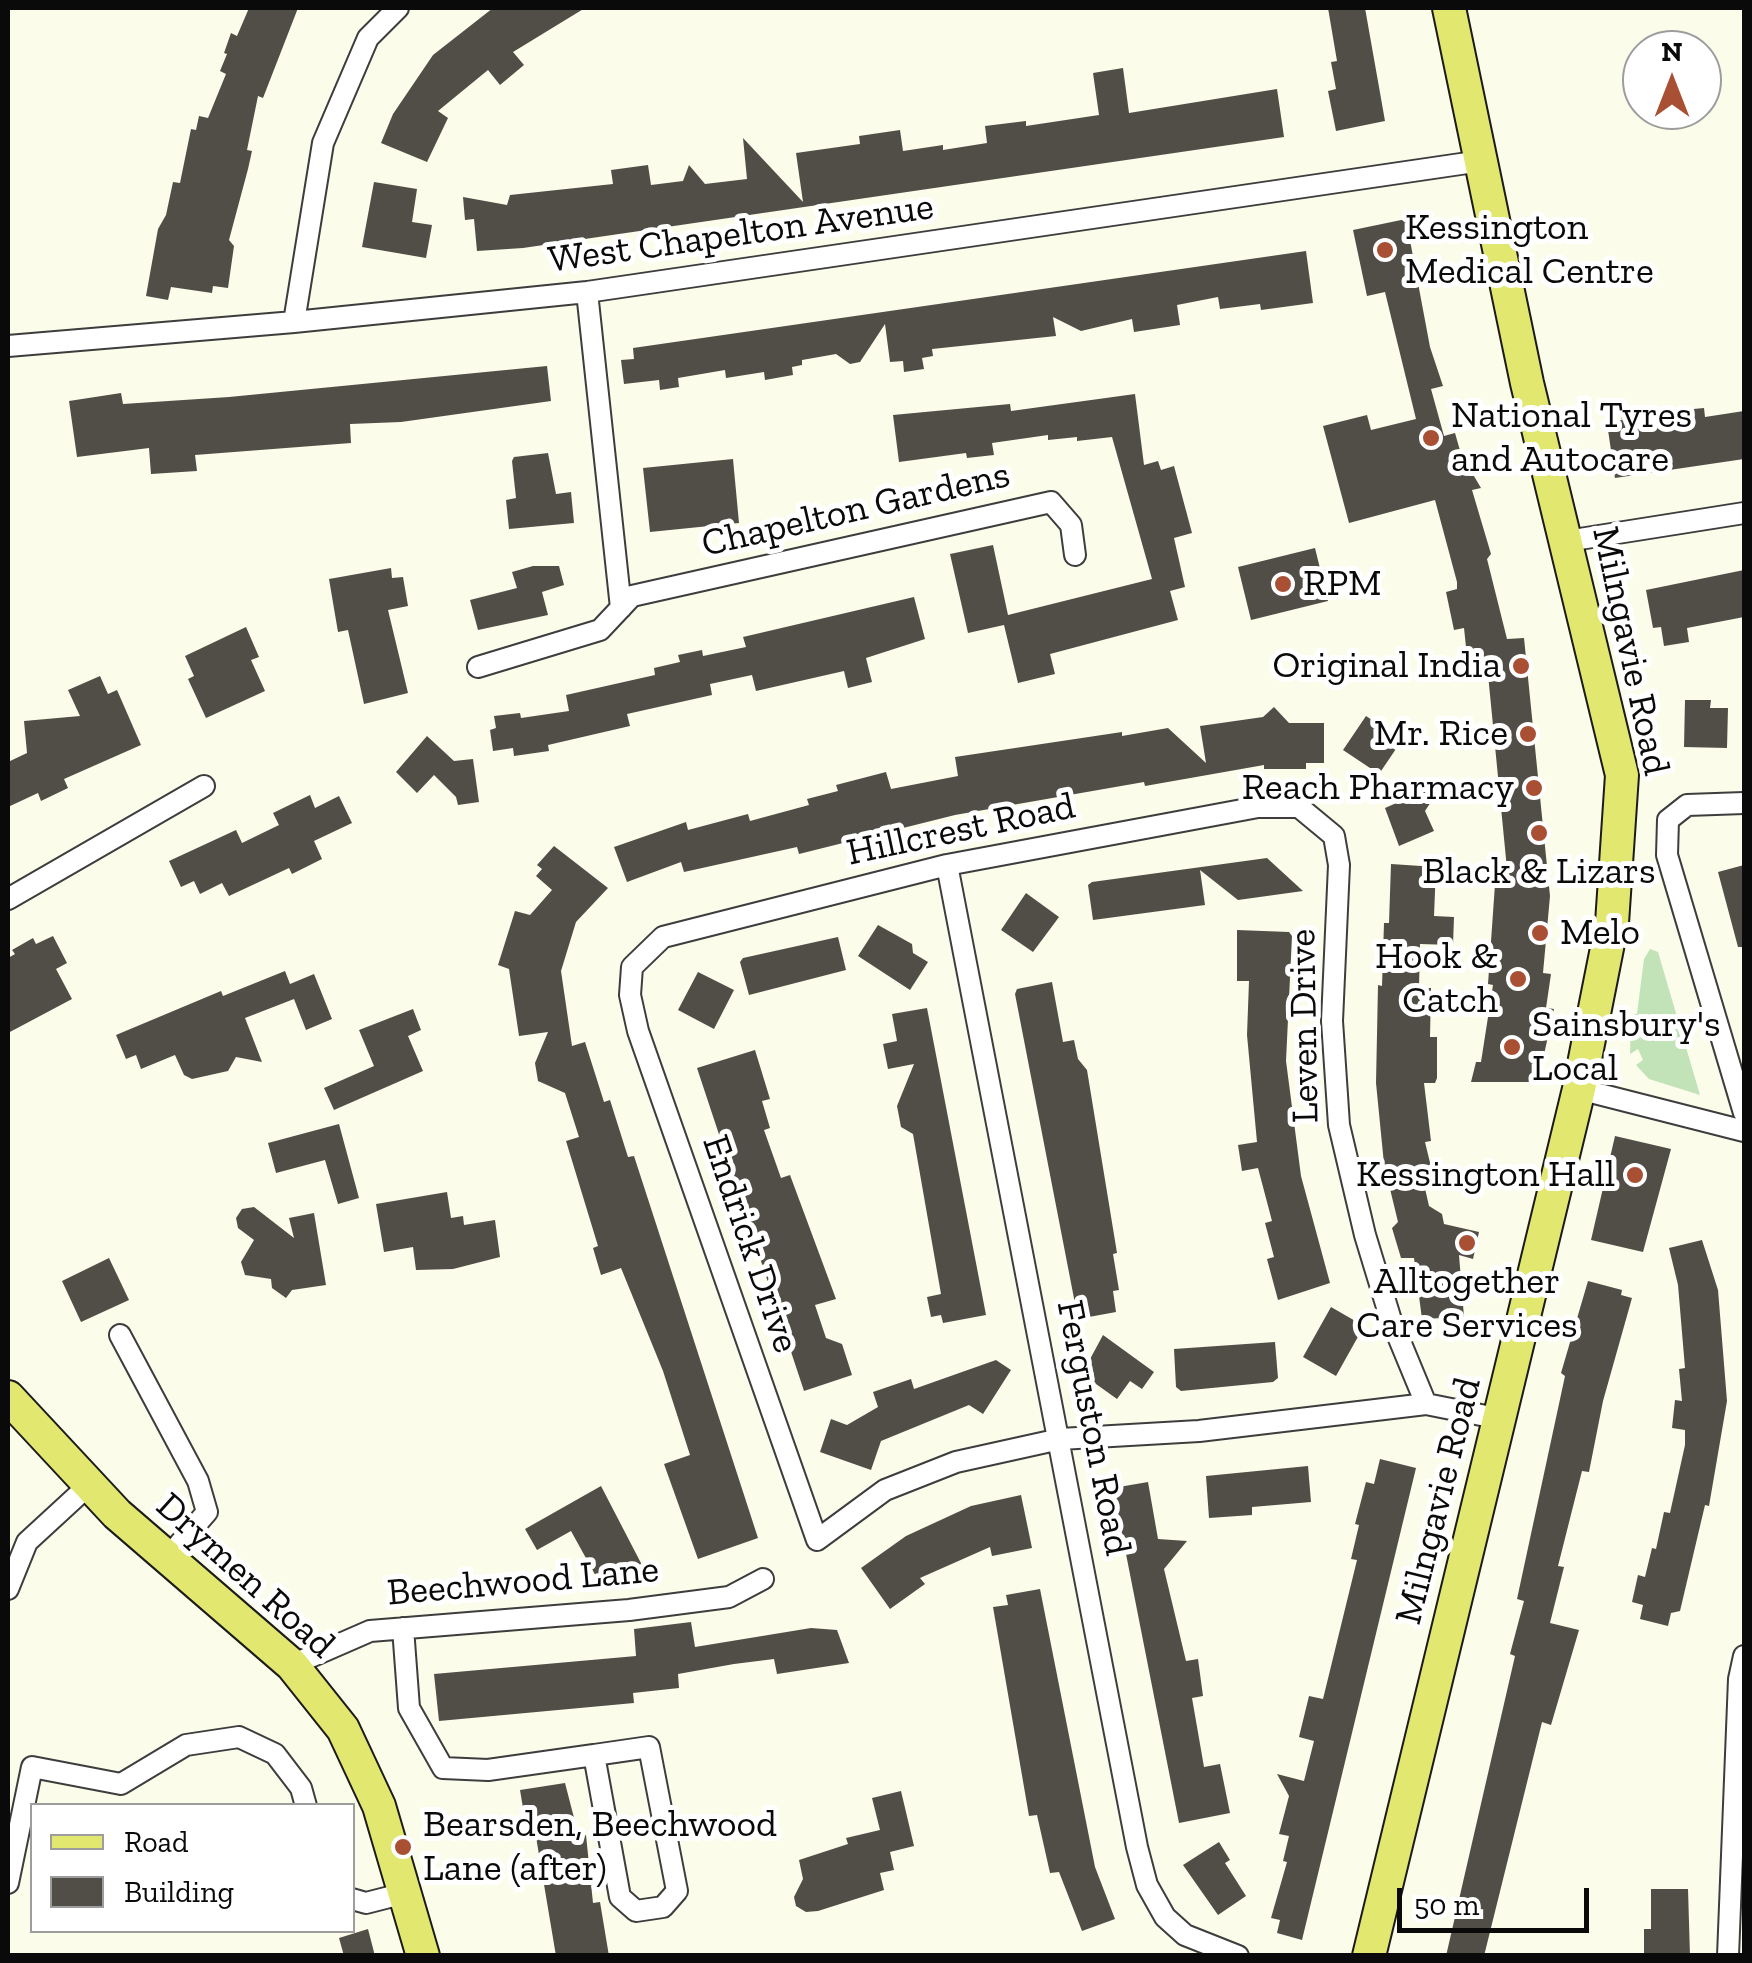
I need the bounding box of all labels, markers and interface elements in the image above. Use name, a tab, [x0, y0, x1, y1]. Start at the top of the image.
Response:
north arrow	[1622, 30, 1722, 130]
text: N	[1661, 35, 1683, 68]
street label: West Chapelton Avenue	[546, 184, 936, 284]
place label: Kessington Medical Centre	[1405, 205, 1654, 294]
marker: Kessington Medical Centre	[1374, 239, 1396, 261]
place label: National Tyres and Autocare	[1451, 393, 1692, 482]
marker: National Tyres and Autocare	[1420, 427, 1442, 449]
street label: Chapelton Gardens	[698, 452, 1014, 568]
street label: Milngavie Road	[1581, 523, 1679, 779]
place label: RPM	[1303, 561, 1382, 607]
marker: RPM	[1272, 573, 1294, 595]
place label: Original India	[1273, 643, 1501, 689]
marker: Original India	[1510, 655, 1532, 677]
place label: Mr. Rice	[1374, 711, 1508, 757]
marker: Mr. Rice	[1517, 723, 1539, 745]
place label: Reach Pharmacy	[1242, 765, 1514, 811]
marker: Reach Pharmacy	[1523, 777, 1545, 799]
street label: Hillcrest Road	[843, 784, 1079, 876]
marker: Black & Lizars	[1528, 822, 1550, 844]
place label: Black & Lizars	[1422, 849, 1656, 895]
place label: Melo	[1560, 910, 1640, 956]
marker: Melo	[1529, 922, 1551, 944]
street label: Leven Drive	[1281, 928, 1329, 1124]
place label: Hook & Catch	[1375, 934, 1498, 1024]
marker: Hook & Catch	[1507, 968, 1529, 990]
place label: Sainsbury's Local	[1532, 1002, 1721, 1092]
marker: Sainsbury's Local	[1501, 1036, 1523, 1058]
street label: Endrick Drive	[691, 1129, 809, 1359]
place label: Kessington Hall	[1356, 1152, 1615, 1198]
marker: Kessington Hall	[1624, 1164, 1646, 1186]
marker: Alltogether Care Services	[1456, 1232, 1478, 1254]
place label: Alltogether Care Services	[1356, 1259, 1578, 1348]
street label: Ferguston Road	[1046, 1297, 1140, 1559]
street label: Milngavie Road	[1386, 1373, 1492, 1629]
street label: Drymen Road	[146, 1484, 344, 1668]
street label: Beechwood Lane	[385, 1547, 661, 1617]
place label: Bearsden, Beechwood Lane (after)	[423, 1802, 777, 1892]
legend	[30, 1803, 355, 1933]
text: Road	[124, 1824, 189, 1860]
marker: Bearsden, Beechwood Lane (after)	[392, 1836, 414, 1858]
scale bar	[1402, 1868, 1594, 1930]
text: Building	[124, 1874, 234, 1910]
text: 50 m	[1414, 1887, 1479, 1923]

